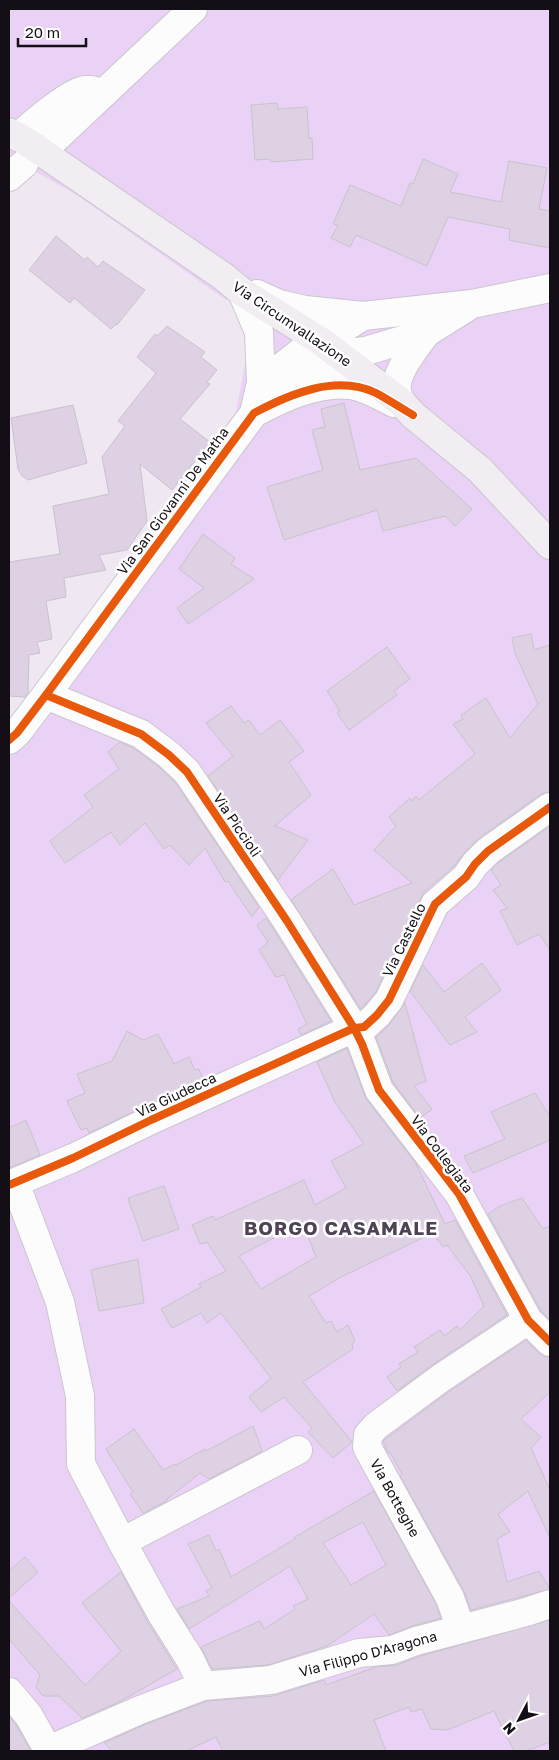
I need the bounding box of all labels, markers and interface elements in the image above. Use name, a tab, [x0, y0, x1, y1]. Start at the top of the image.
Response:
scale bar	[18, 15, 85, 47]
text: 20 m	[25, 23, 60, 41]
street label: Via Circumvallazione	[230, 278, 355, 370]
street label: Via San Giovanni De Matha	[113, 424, 232, 578]
street label: Via Piccioli	[210, 790, 265, 860]
street label: Via Castello	[378, 900, 429, 980]
street label: Via Giudecca	[133, 1069, 219, 1121]
street label: Via Collegiata	[408, 1111, 477, 1196]
district label: BORGO CASAMALE	[244, 1216, 438, 1239]
street label: Via Botteghe	[367, 1456, 424, 1540]
street label: Via Filippo D'Aragona	[297, 1627, 439, 1680]
north arrow	[494, 1695, 544, 1745]
text: N	[499, 1719, 519, 1738]

